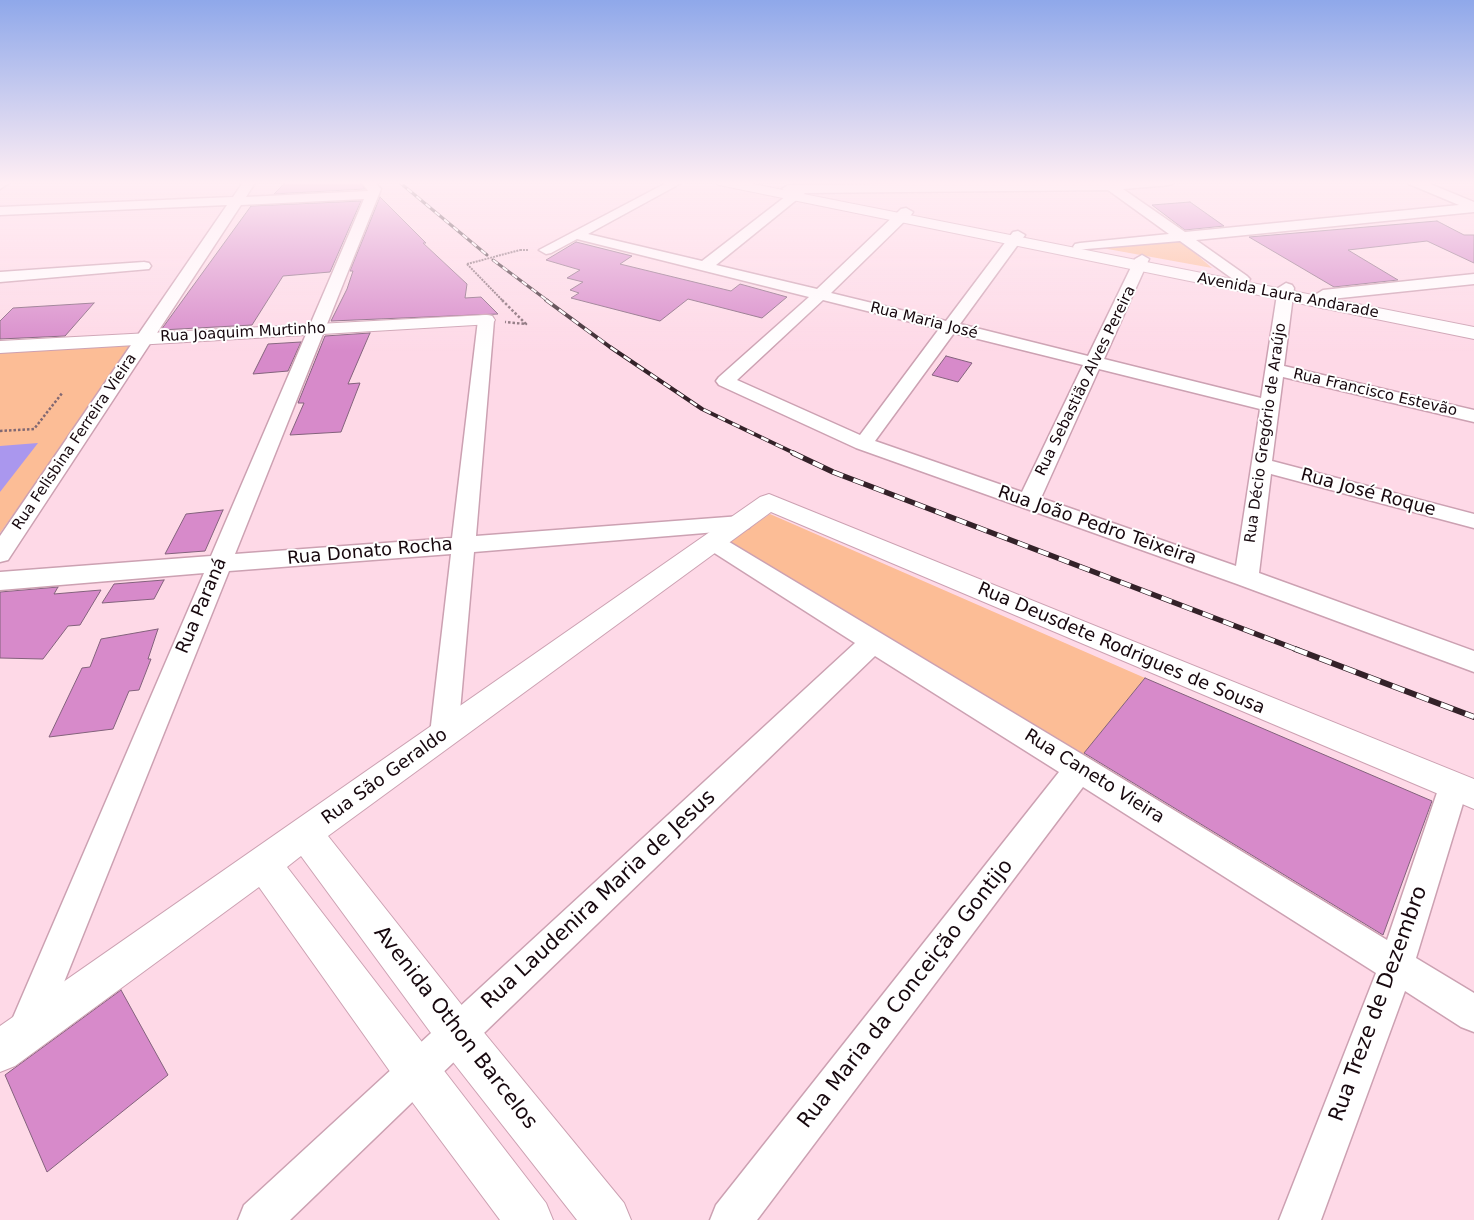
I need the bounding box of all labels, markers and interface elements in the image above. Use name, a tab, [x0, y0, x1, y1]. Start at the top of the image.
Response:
street label: Avenida Laura Andarade	[1196, 270, 1380, 322]
street label: Rua Sebastião Alves Pereira	[1032, 283, 1140, 479]
street label: Rua Maria José	[868, 299, 980, 343]
street label: Rua Joaquim Murtinho	[160, 320, 326, 346]
street label: Rua Décio Gregório de Araújo	[1242, 322, 1290, 544]
street label: Rua Felisbina Ferreira Vieira	[9, 350, 141, 534]
street label: Rua Francisco Estevão	[1291, 365, 1459, 421]
street label: Rua José Roque	[1298, 465, 1438, 521]
street label: Rua João Pedro Teixeira	[995, 482, 1199, 570]
street label: Rua Donato Rocha	[286, 534, 454, 570]
street label: Rua Paraná	[172, 555, 232, 657]
street label: Rua Deusdete Rodrigues de Sousa	[974, 579, 1268, 719]
street label: Rua São Geraldo	[318, 724, 452, 830]
street label: Rua Caneto Vieira	[1020, 725, 1168, 829]
street label: Rua Laudenira Maria de Jesus	[477, 785, 721, 1015]
street label: Rua Maria da Conceição Gontijo	[793, 854, 1019, 1134]
street label: Rua Treze de Dezembro	[1325, 883, 1433, 1125]
street label: Avenida Othon Barcelos	[368, 921, 542, 1135]

